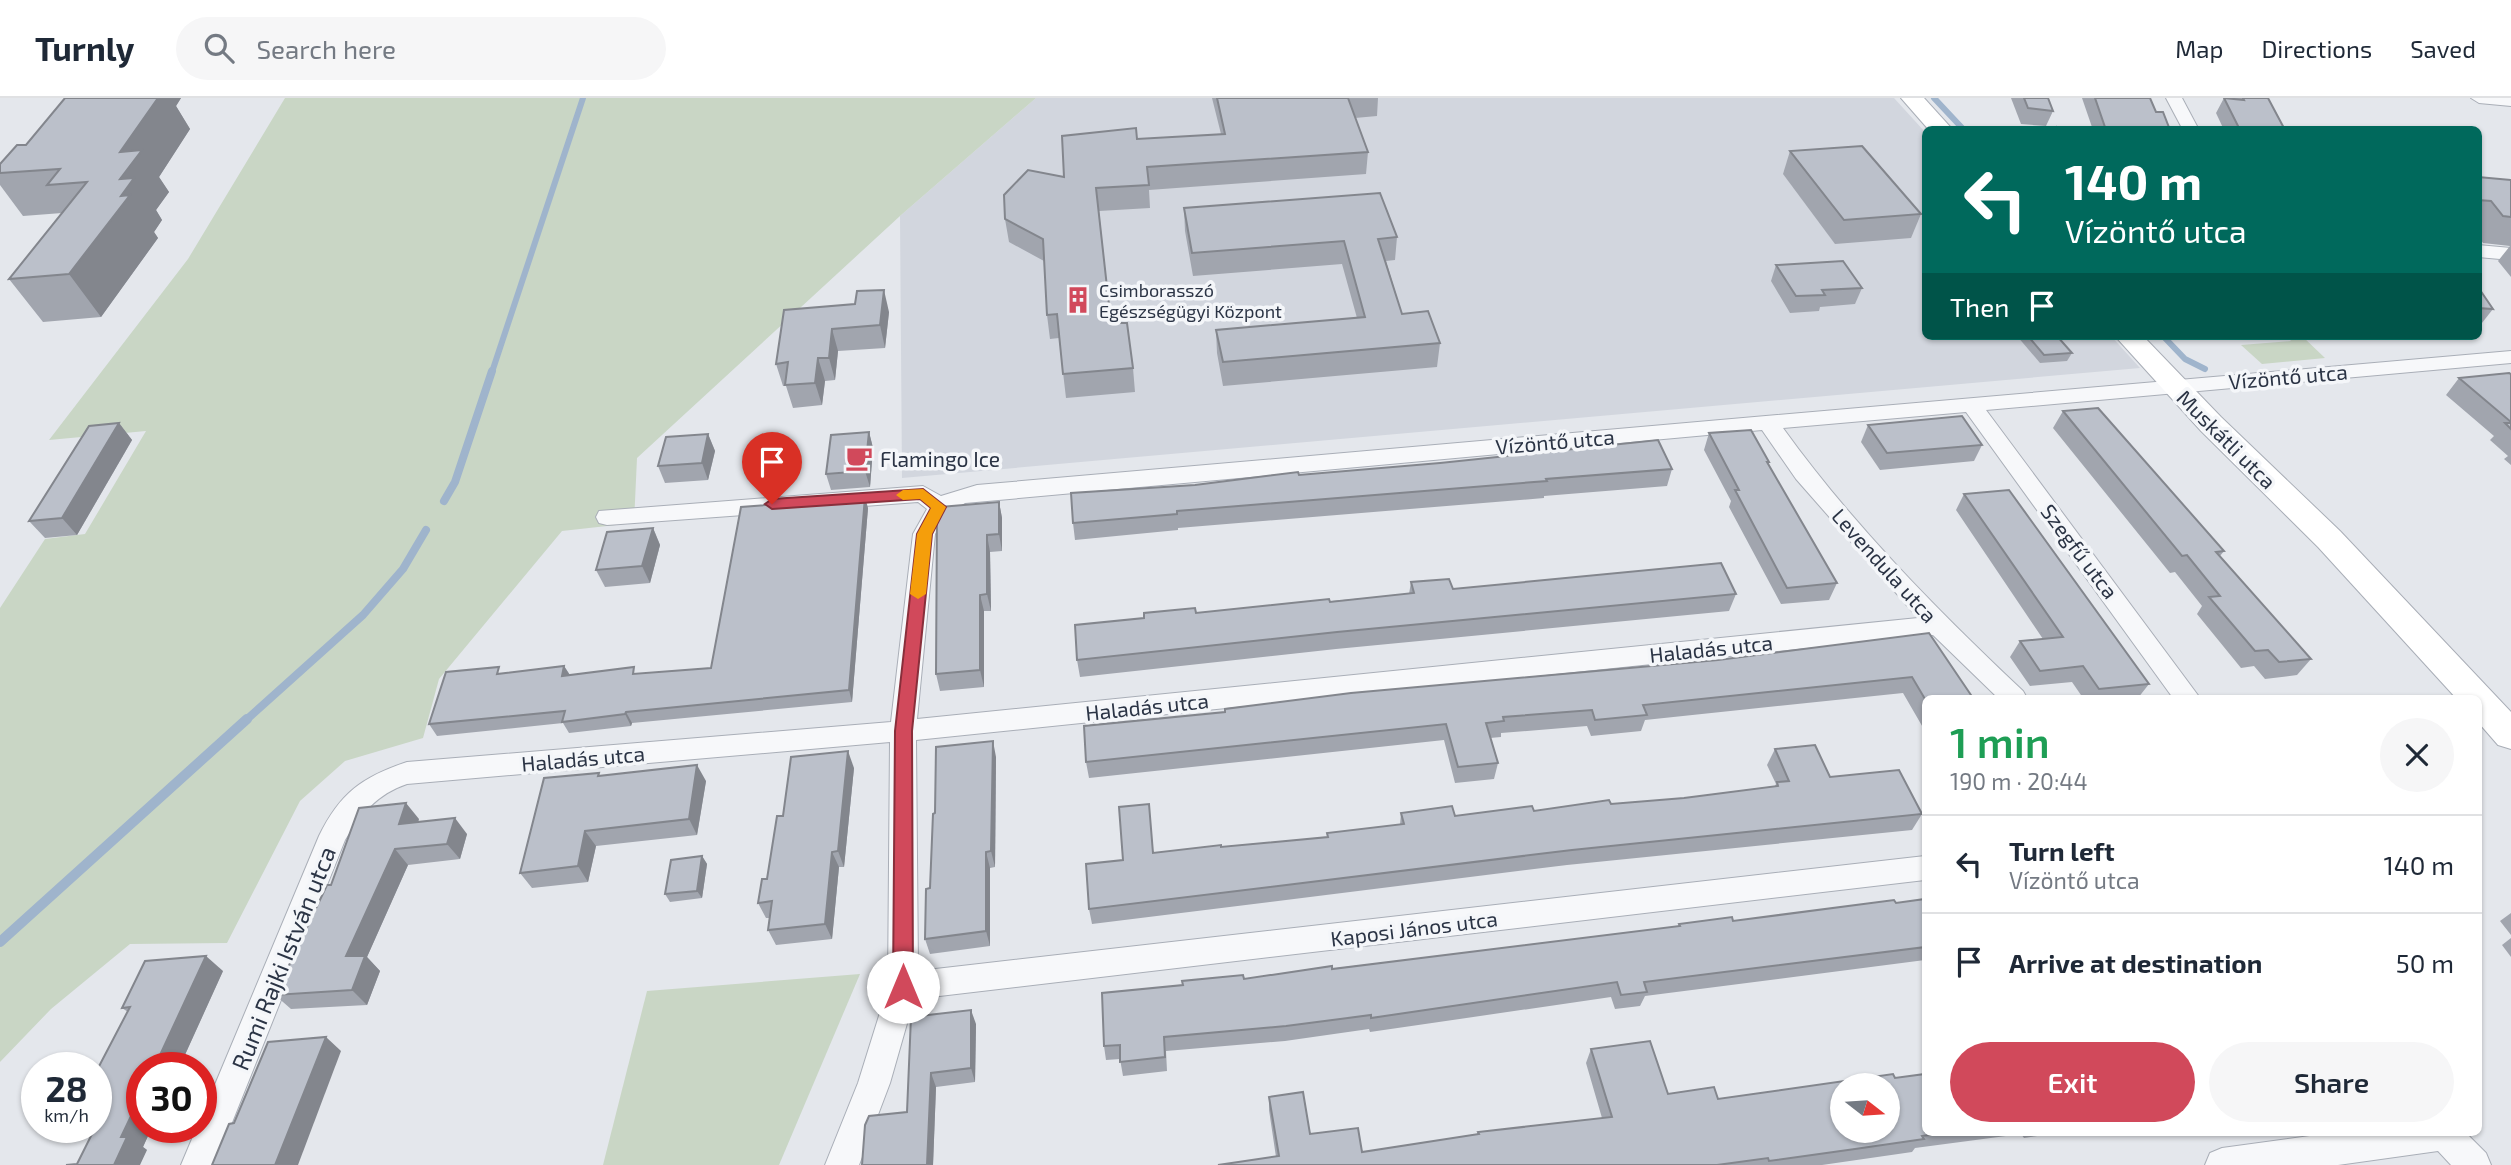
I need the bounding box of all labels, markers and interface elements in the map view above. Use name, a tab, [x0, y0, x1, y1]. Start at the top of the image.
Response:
search box	[176, 17, 666, 80]
text: Turnly	[35, 28, 134, 68]
icon: search	[200, 29, 238, 67]
text: Search here	[256, 33, 396, 64]
text: Map	[2175, 34, 2223, 63]
text: Directions	[2261, 34, 2372, 63]
text: Saved	[2410, 34, 2476, 63]
text: 140 m	[2065, 151, 2202, 210]
icon: left	[1950, 154, 2041, 245]
text: Vízöntő utca	[2065, 211, 2247, 249]
place label: Csimborasszó Egészségügyi Központ	[1099, 279, 1282, 322]
building icon: Csimborasszó Egészségügyi Központ	[1063, 285, 1093, 315]
icon: arrive	[2023, 287, 2061, 325]
text: Then	[1950, 291, 2009, 322]
street label: Vízöntő utca	[2228, 358, 2348, 394]
street label: Muskátli utca	[2172, 384, 2282, 494]
street label: Vízöntő utca	[1495, 423, 1615, 459]
pin	[742, 432, 802, 504]
icon: arrive	[753, 443, 791, 481]
cafe icon: Flamingo Ice	[844, 443, 874, 473]
place label: Flamingo Ice	[880, 446, 1000, 471]
street label: Szegfű utca	[2036, 499, 2124, 603]
street label: Levendula utca	[1827, 503, 1943, 627]
street label: Haladás utca	[1648, 629, 1774, 667]
street label: Haladás utca	[1084, 687, 1210, 725]
text: 1 min	[1950, 716, 2050, 766]
button: close	[2380, 718, 2454, 792]
street label: Haladás utca	[520, 740, 646, 776]
text: 190 m · 20:44	[1950, 767, 2088, 795]
text: Turn left	[2009, 835, 2115, 866]
street label: Rumi Rajki István utca	[225, 842, 341, 1074]
icon: left	[1950, 845, 1988, 883]
text: 140 m	[2383, 849, 2454, 880]
text: Vízöntő utca	[2009, 866, 2140, 894]
street label: Kaposi János utca	[1329, 905, 1499, 951]
icon: arrive	[1950, 943, 1988, 981]
text: Arrive at destination	[2009, 947, 2262, 978]
text: 50 m	[2396, 947, 2454, 978]
position arrow	[866, 950, 940, 1024]
button: Exit	[1950, 1042, 2195, 1122]
button: Share	[2209, 1042, 2454, 1122]
speed limit sign: 30	[126, 1052, 217, 1143]
text: 28	[45, 1067, 88, 1109]
north arrow	[1830, 1073, 1900, 1143]
map controls	[1830, 1073, 1900, 1143]
text: km/h	[44, 1104, 89, 1126]

